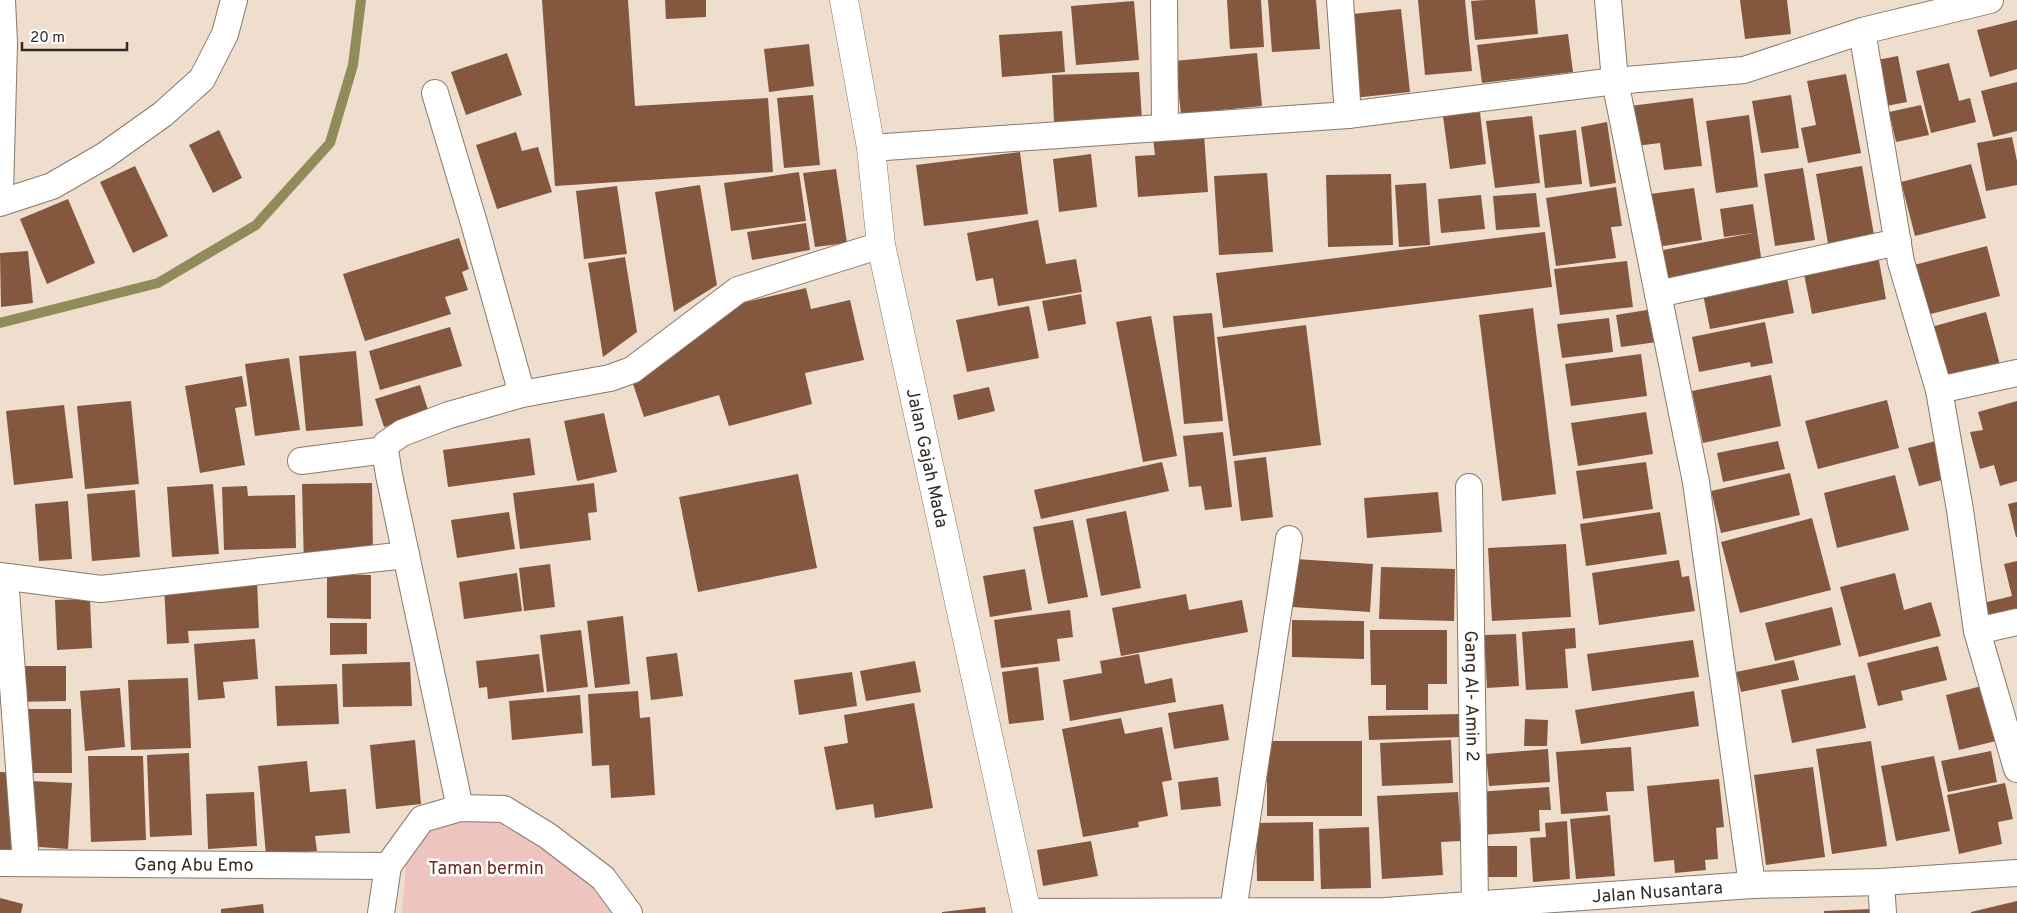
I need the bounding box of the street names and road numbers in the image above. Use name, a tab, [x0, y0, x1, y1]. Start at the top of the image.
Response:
street label: Jalan Gajah Mada	[900, 386, 953, 530]
street label: Gang Al- Amin 2	[1458, 630, 1483, 762]
street label: Gang Abu Emo	[134, 854, 254, 878]
street label: Jalan Nusantara	[1591, 877, 1724, 909]

